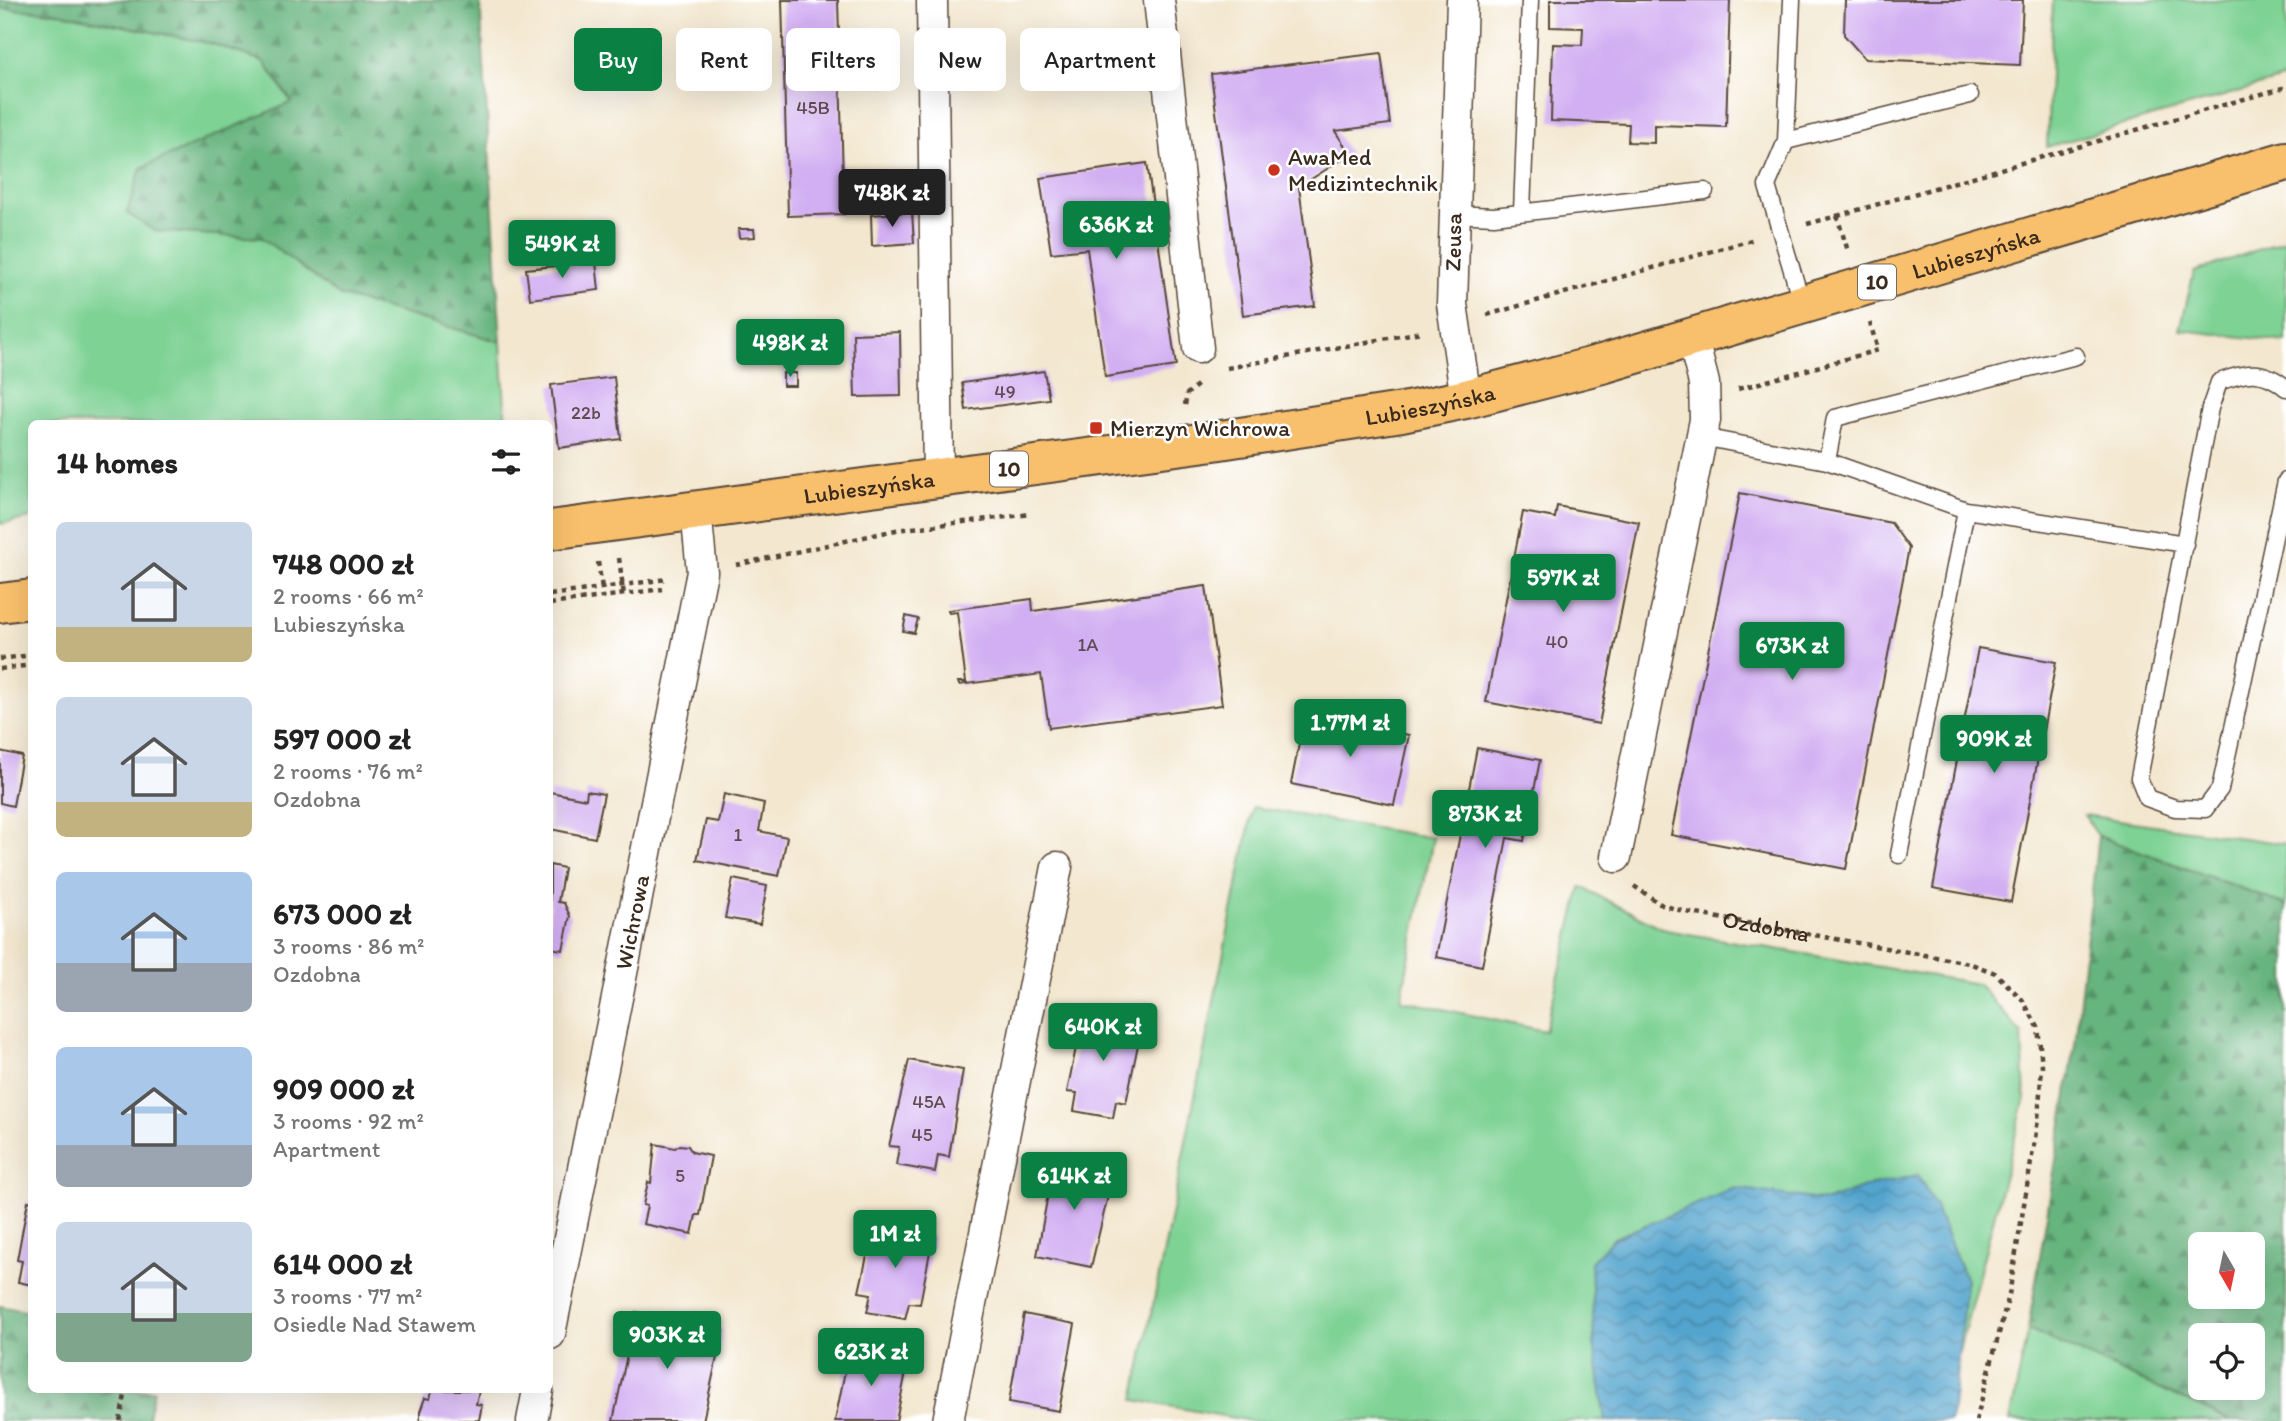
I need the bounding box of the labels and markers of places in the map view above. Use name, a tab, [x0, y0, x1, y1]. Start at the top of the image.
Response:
place label: AwaMed Medizintechnik	[1288, 143, 1438, 197]
marker: AwaMed Medizintechnik	[1266, 162, 1282, 178]
pin: 748K zł	[827, 170, 957, 229]
pin: 636K zł	[1051, 202, 1181, 261]
pin: 549K zł	[497, 220, 627, 280]
pin: 498K zł	[725, 320, 855, 379]
place label: Mierzyn Wichrowa	[1110, 414, 1290, 442]
marker: Mierzyn Wichrowa	[1088, 420, 1104, 436]
pin: 597K zł	[1498, 554, 1628, 614]
pin: 673K zł	[1727, 622, 1857, 682]
pin: 1.77M zł	[1278, 700, 1422, 759]
pin: 909K zł	[1929, 716, 2059, 775]
pin: 873K zł	[1420, 790, 1550, 850]
pin: 640K zł	[1038, 1004, 1168, 1063]
pin: 614K zł	[1009, 1152, 1139, 1212]
pin: 1M zł	[846, 1210, 944, 1270]
pin: 903K zł	[602, 1312, 732, 1371]
pin: 623K zł	[806, 1328, 936, 1388]

